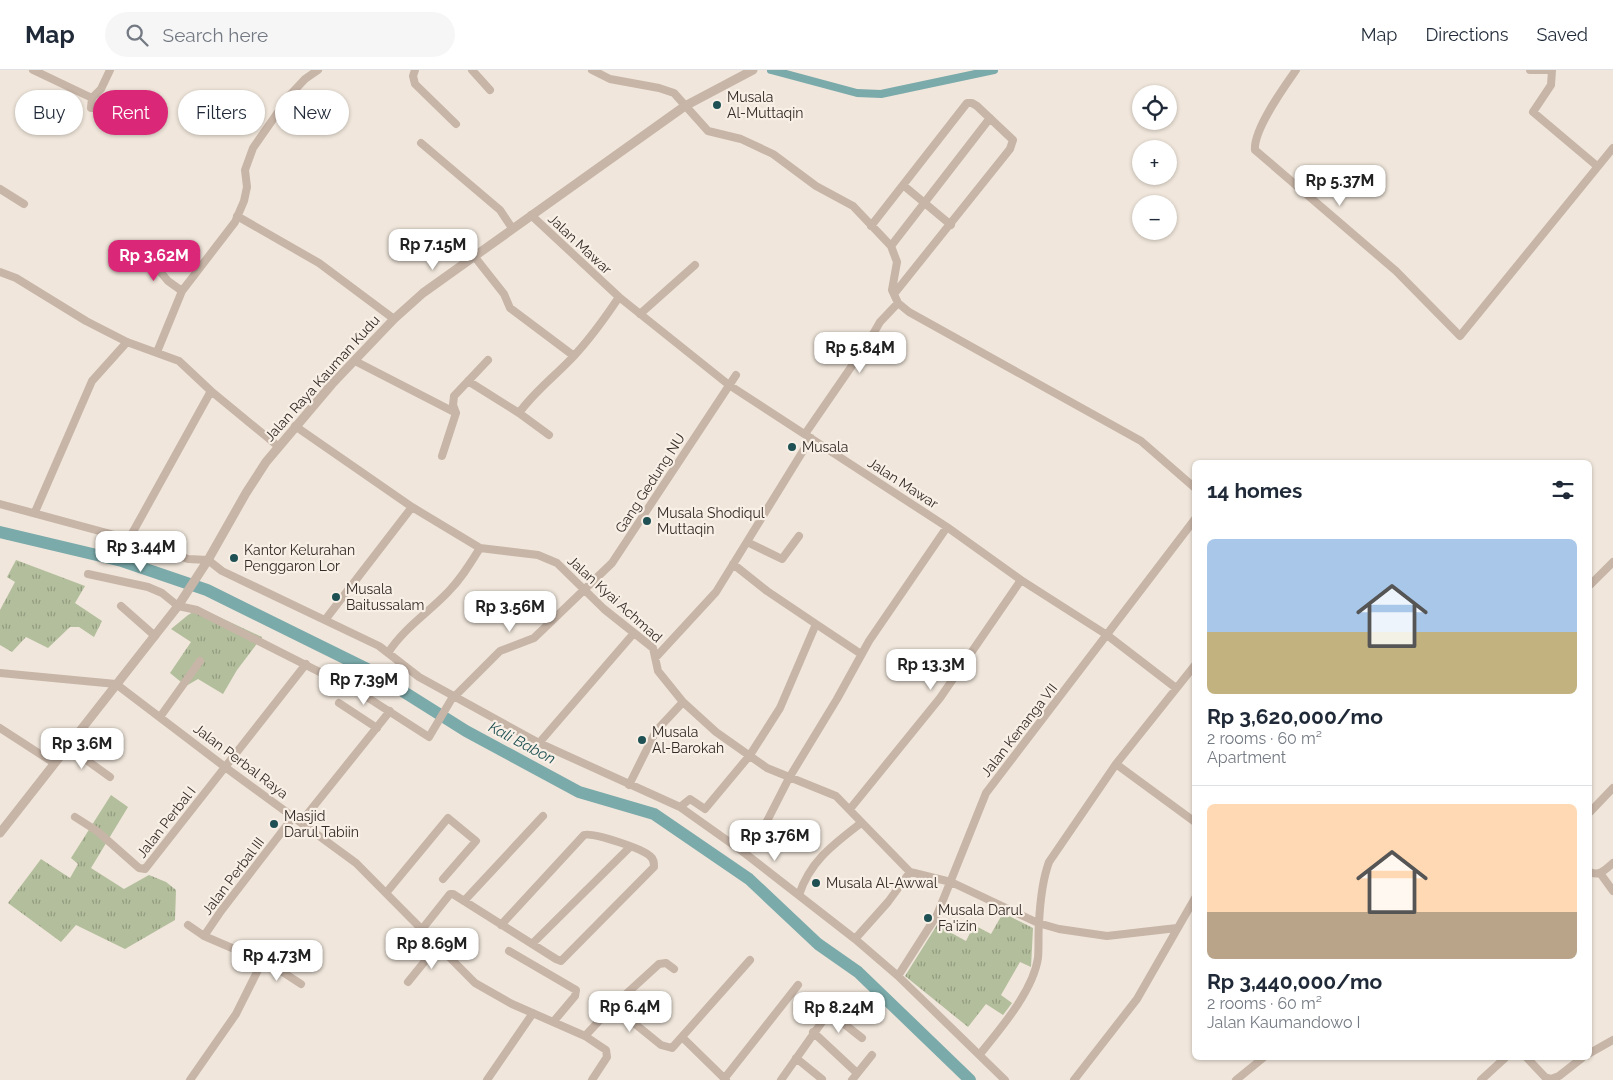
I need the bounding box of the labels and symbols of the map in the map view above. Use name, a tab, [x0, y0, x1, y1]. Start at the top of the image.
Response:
place label: Musala Al-Muttaqin	[727, 89, 803, 121]
marker: Musala Al-Muttaqin	[711, 99, 723, 111]
pin: Rp 5.37M	[1288, 164, 1392, 207]
street label: Jalan Mawar	[545, 211, 615, 277]
pin: Rp 7.15M	[381, 228, 485, 271]
pin: Rp 3.62M	[102, 240, 206, 282]
street label: Jalan Raya Kauman Kudu	[261, 312, 383, 444]
pin: Rp 5.84M	[808, 332, 912, 374]
street label: Gang Gedung NU	[612, 430, 688, 536]
place label: Musala	[802, 439, 848, 455]
marker: Musala	[786, 441, 798, 453]
street label: Jalan Mawar	[865, 454, 941, 512]
place label: Musala Shodiqul Muttaqin	[657, 505, 765, 537]
marker: Musala Shodiqul Muttaqin	[641, 515, 653, 527]
pin: Rp 3.44M	[89, 530, 193, 573]
place label: Kantor Kelurahan Penggaron Lor	[244, 542, 355, 574]
marker: Kantor Kelurahan Penggaron Lor	[228, 552, 240, 564]
street label: Jalan Kyai Achmad	[565, 552, 665, 646]
place label: Musala Baitussalam	[346, 581, 424, 613]
pin: Rp 3.56M	[458, 590, 562, 633]
marker: Musala Baitussalam	[330, 591, 342, 603]
pin: Rp 13.3M	[879, 648, 983, 691]
pin: Rp 7.39M	[312, 664, 416, 706]
street label: Jalan Kenanga VII	[978, 680, 1060, 780]
water label: Kali Babon	[486, 718, 558, 768]
street label: Jalan Perbal Raya	[191, 720, 291, 802]
place label: Musala Al-Barokah	[652, 724, 724, 756]
pin: Rp 3.6M	[36, 728, 128, 770]
marker: Musala Al-Barokah	[636, 734, 648, 746]
street label: Jalan Perbal I	[133, 783, 199, 861]
place label: Masjid Darul Tabiin	[284, 808, 359, 840]
marker: Masjid Darul Tabiin	[268, 818, 280, 830]
pin: Rp 3.76M	[723, 820, 827, 862]
street label: Jalan Perbal III	[199, 834, 267, 918]
place label: Musala Al-Awwal	[826, 875, 938, 891]
marker: Musala Al-Awwal	[810, 877, 822, 889]
place label: Musala Darul Fa'izin	[938, 902, 1023, 934]
marker: Musala Darul Fa'izin	[922, 912, 934, 924]
pin: Rp 8.69M	[380, 928, 484, 970]
pin: Rp 4.73M	[225, 940, 329, 982]
pin: Rp 6.4M	[584, 990, 676, 1033]
pin: Rp 8.24M	[787, 992, 891, 1034]

